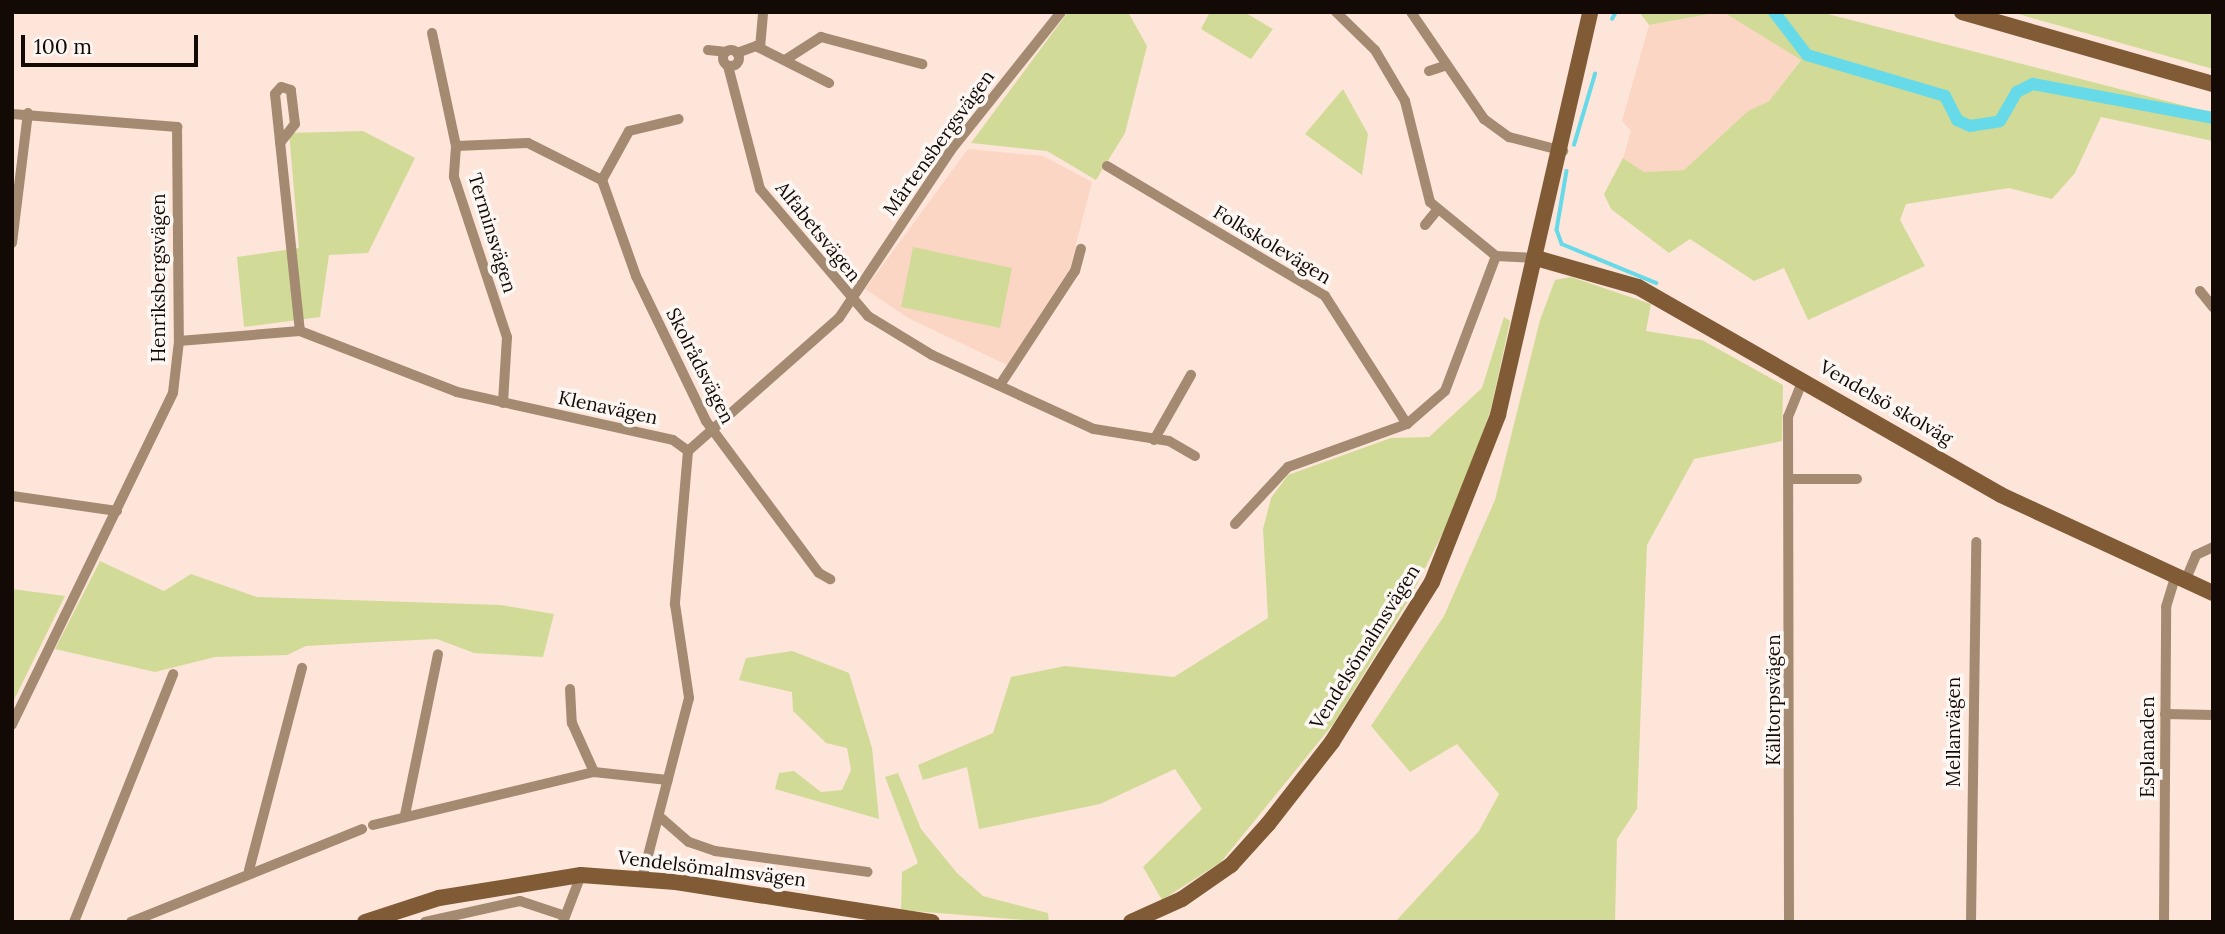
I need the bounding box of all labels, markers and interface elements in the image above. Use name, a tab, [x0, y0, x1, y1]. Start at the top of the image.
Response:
scale bar	[24, 21, 201, 65]
text: 100 m	[34, 33, 92, 60]
street label: Mårtensbergsvägen	[879, 66, 999, 220]
street label: Terminsvägen	[463, 170, 521, 296]
street label: Alfabetsvägen	[771, 177, 865, 287]
street label: Henriksbergsvägen	[148, 193, 170, 363]
street label: Folkskolevägen	[1209, 201, 1335, 289]
street label: Skolrådsvägen	[661, 304, 739, 428]
street label: Vendelsö skolväg	[1815, 356, 1957, 450]
street label: Klenavägen	[556, 386, 660, 430]
street label: Vendelsömalmsvägen	[1305, 561, 1425, 733]
street label: Källtorpsvägen	[1763, 634, 1785, 766]
street label: Mellanvägen	[1943, 677, 1965, 787]
street label: Esplanaden	[2137, 696, 2159, 798]
street label: Vendelsömalmsvägen	[617, 846, 807, 892]

